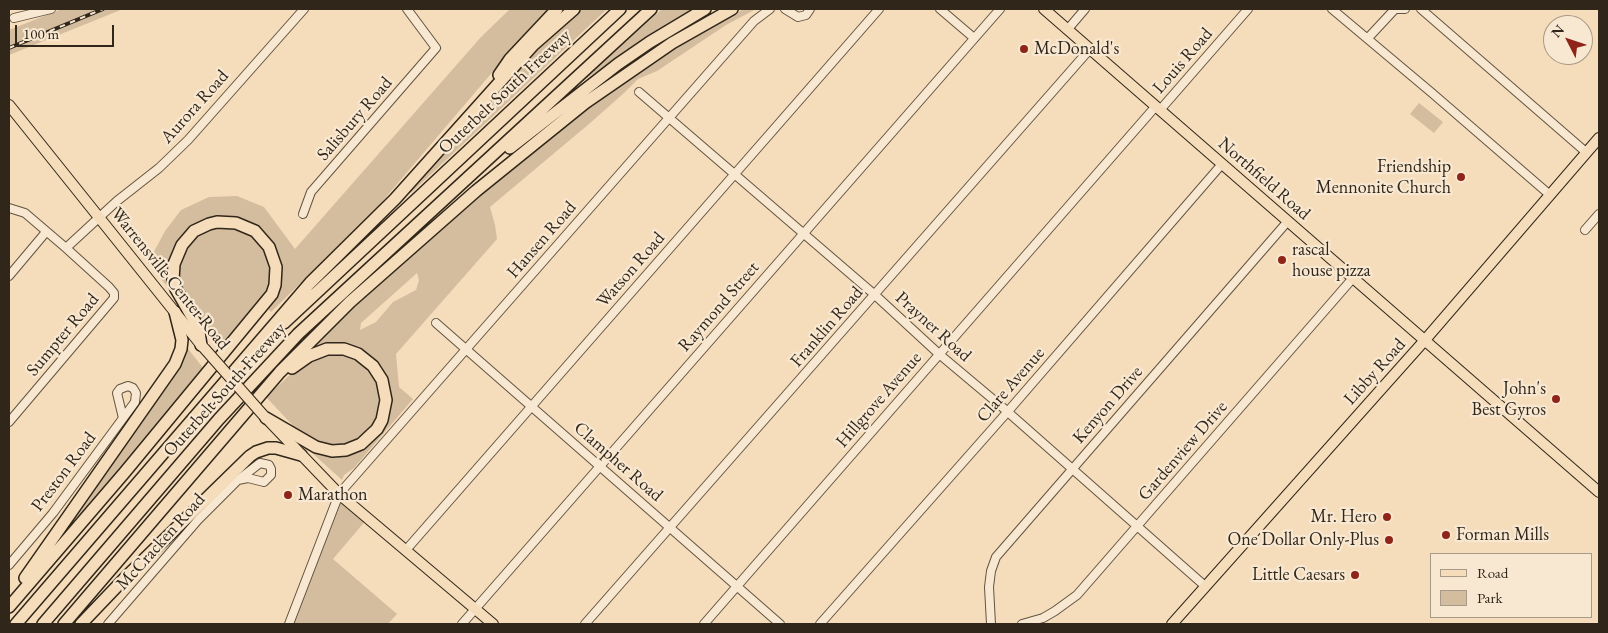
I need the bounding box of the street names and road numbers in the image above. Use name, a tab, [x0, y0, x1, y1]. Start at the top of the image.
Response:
street label: Louis Road	[1148, 24, 1218, 98]
street label: Outerbelt South Freeway	[434, 25, 576, 159]
street label: Aurora Road	[156, 66, 234, 148]
street label: Salisbury Road	[313, 73, 397, 165]
street label: Northfield Road	[1213, 133, 1315, 225]
street label: Hansen Road	[503, 197, 581, 283]
street label: Warrensville Center Road	[106, 203, 234, 355]
street label: Watson Road	[592, 228, 670, 312]
street label: Raymond Street	[674, 258, 764, 356]
street label: Franklin Road	[786, 282, 868, 372]
street label: Prayner Road	[891, 287, 975, 367]
street label: Sumpter Road	[22, 289, 104, 381]
street label: Outerbelt South Freeway	[159, 318, 291, 462]
street label: Libby Road	[1339, 334, 1411, 410]
street label: Clare Avenue	[972, 343, 1050, 427]
street label: Hillgrove Avenue	[832, 348, 926, 452]
street label: Kenyon Drive	[1068, 362, 1148, 448]
street label: Gardenview Drive	[1134, 397, 1232, 505]
street label: Clampher Road	[569, 417, 667, 507]
street label: Preston Road	[27, 428, 101, 516]
street label: McCracken Road	[112, 489, 210, 595]

